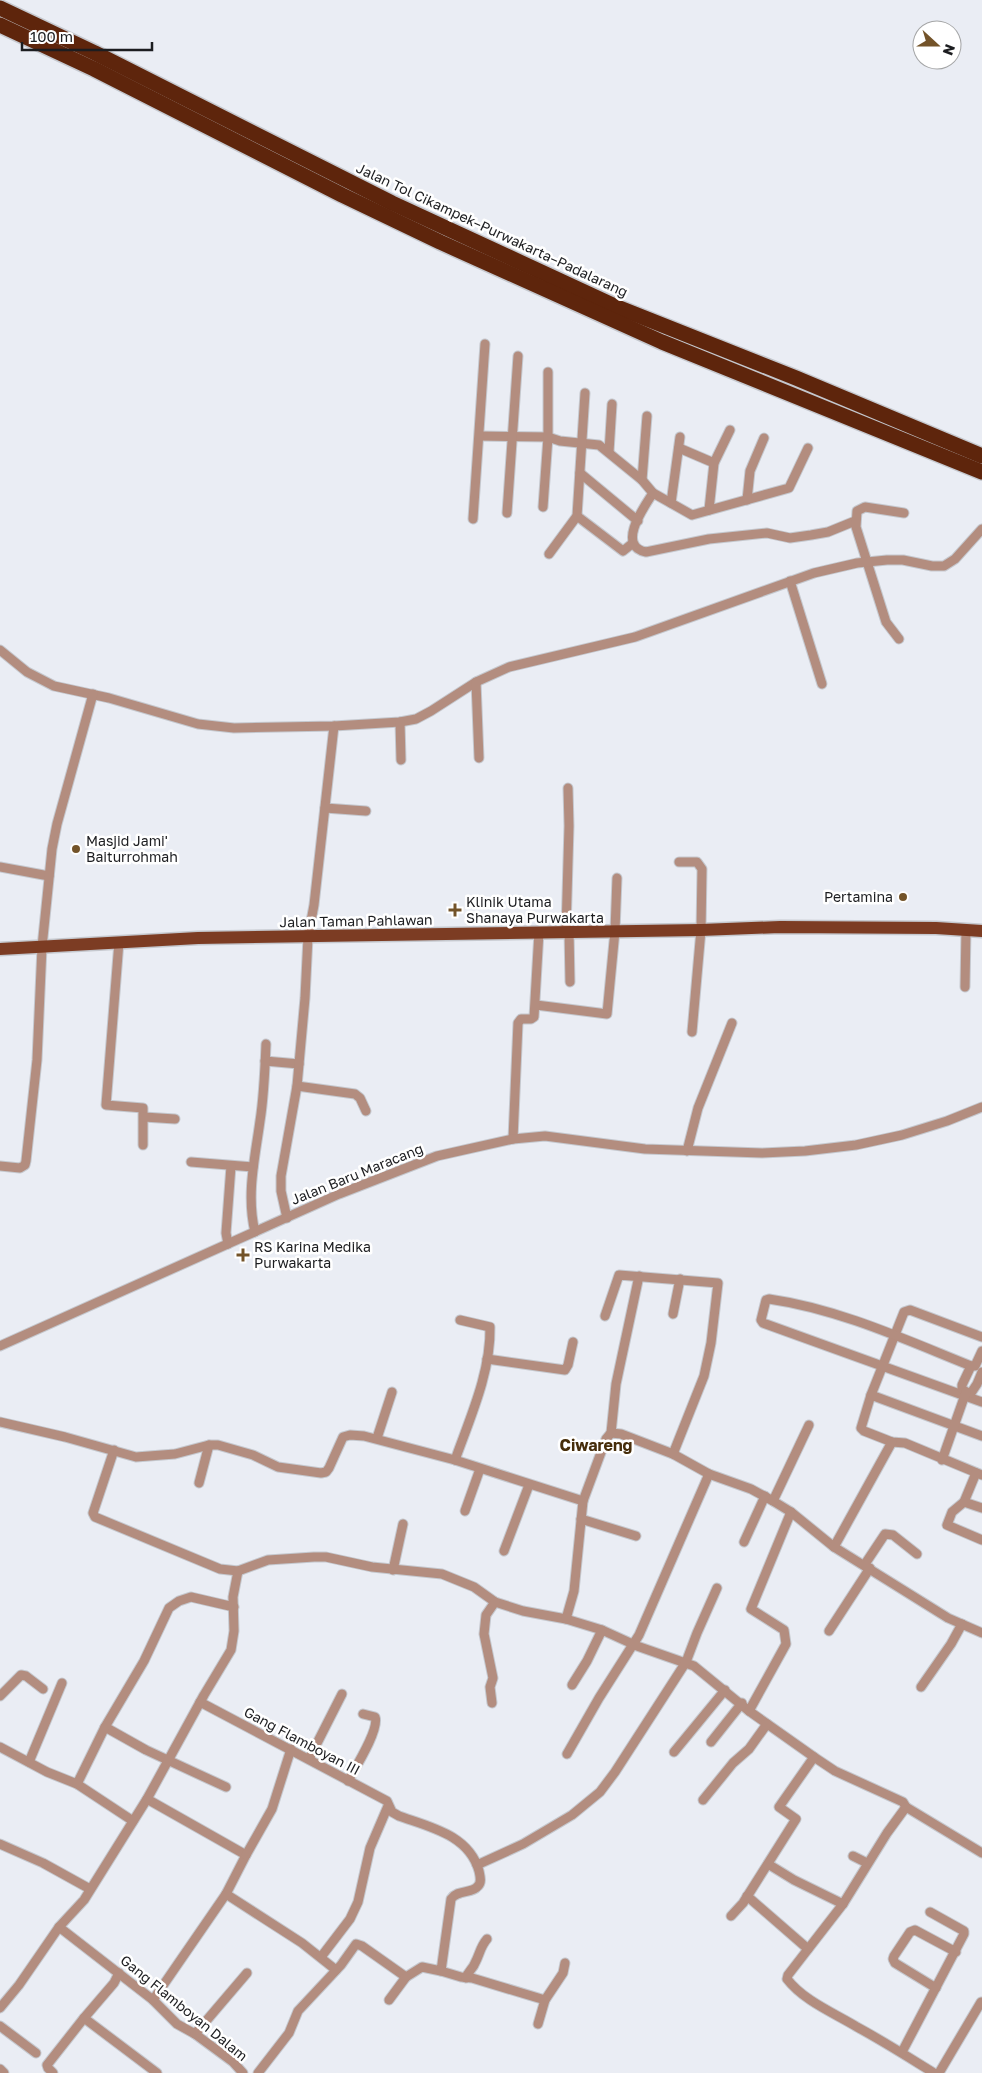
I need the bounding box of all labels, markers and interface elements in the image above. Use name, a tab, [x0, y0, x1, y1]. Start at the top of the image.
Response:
scale bar	[22, 20, 152, 52]
north arrow	[912, 20, 962, 70]
text: 100 m	[30, 27, 73, 45]
text: N	[940, 42, 959, 58]
street label: Jalan Tol Cikampek–Purwakarta–Padalarang	[354, 159, 631, 300]
place label: Masjid Jami' Baiturrohmah	[86, 832, 178, 865]
marker: Masjid Jami' Baiturrohmah	[70, 843, 82, 855]
place label: Pertamina	[824, 888, 893, 905]
marker: Pertamina	[897, 891, 909, 903]
place label: Klinik Utama Shanaya Purwakarta	[466, 893, 604, 926]
marker: Klinik Utama Shanaya Purwakarta	[448, 903, 462, 917]
street label: Jalan Taman Pahlawan	[279, 911, 433, 930]
street label: Jalan Baru Maracang	[288, 1139, 425, 1208]
place label: RS Karina Medika Purwakarta	[254, 1238, 371, 1271]
marker: RS Karina Medika Purwakarta	[236, 1248, 250, 1262]
district label: Ciwareng	[560, 1435, 633, 1455]
street label: Gang Flamboyan III	[241, 1703, 363, 1778]
street label: Gang Flamboyan Dalam	[117, 1951, 251, 2064]

